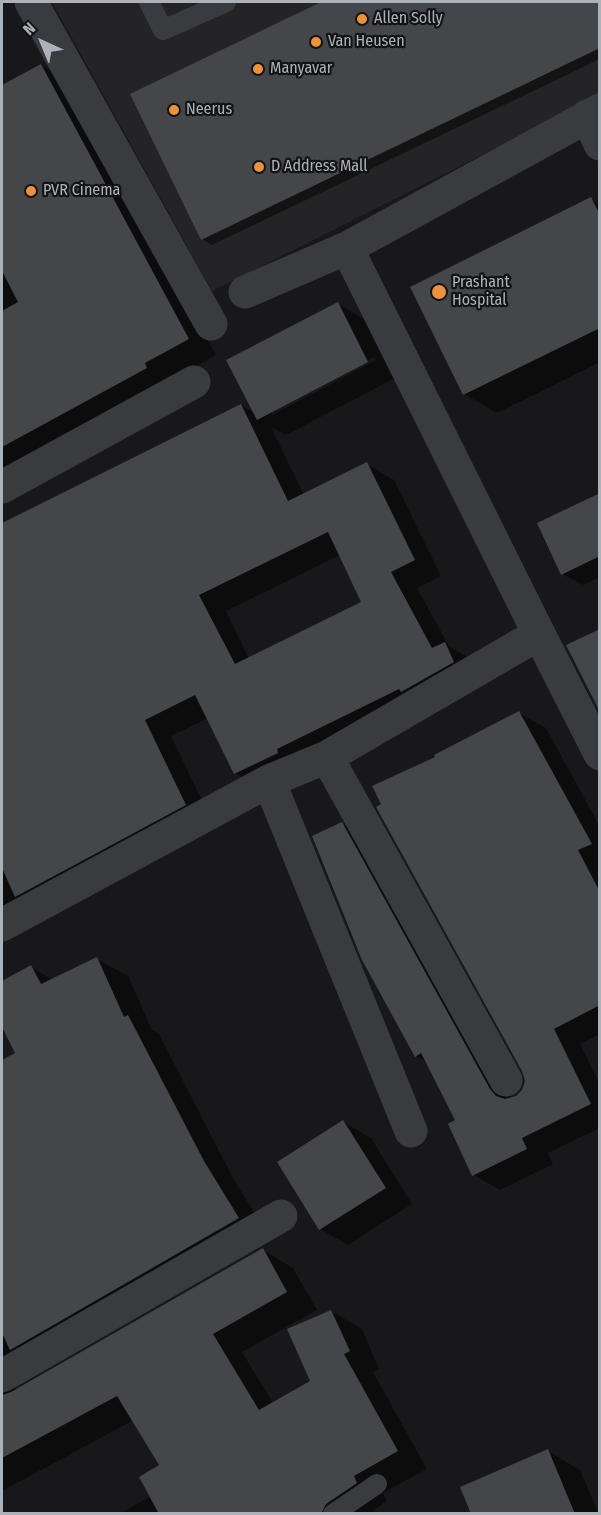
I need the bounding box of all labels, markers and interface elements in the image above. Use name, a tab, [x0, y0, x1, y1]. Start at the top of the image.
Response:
place label: Allen Solly	[374, 9, 443, 29]
north arrow	[12, 12, 72, 72]
marker: Allen Solly	[355, 12, 369, 26]
text: N	[19, 19, 39, 39]
place label: Van Heusen	[328, 32, 405, 52]
marker: Van Heusen	[309, 35, 323, 49]
place label: Manyavar	[270, 59, 332, 79]
marker: Manyavar	[251, 62, 265, 76]
place label: Neerus	[186, 100, 232, 120]
marker: Neerus	[167, 103, 181, 117]
place label: D Address Mall	[271, 157, 367, 177]
marker: D Address Mall	[252, 160, 266, 174]
place label: PVR Cinema	[43, 181, 120, 201]
marker: PVR Cinema	[24, 184, 38, 198]
place label: Prashant Hospital	[452, 273, 510, 311]
marker: Prashant Hospital	[430, 283, 448, 301]

